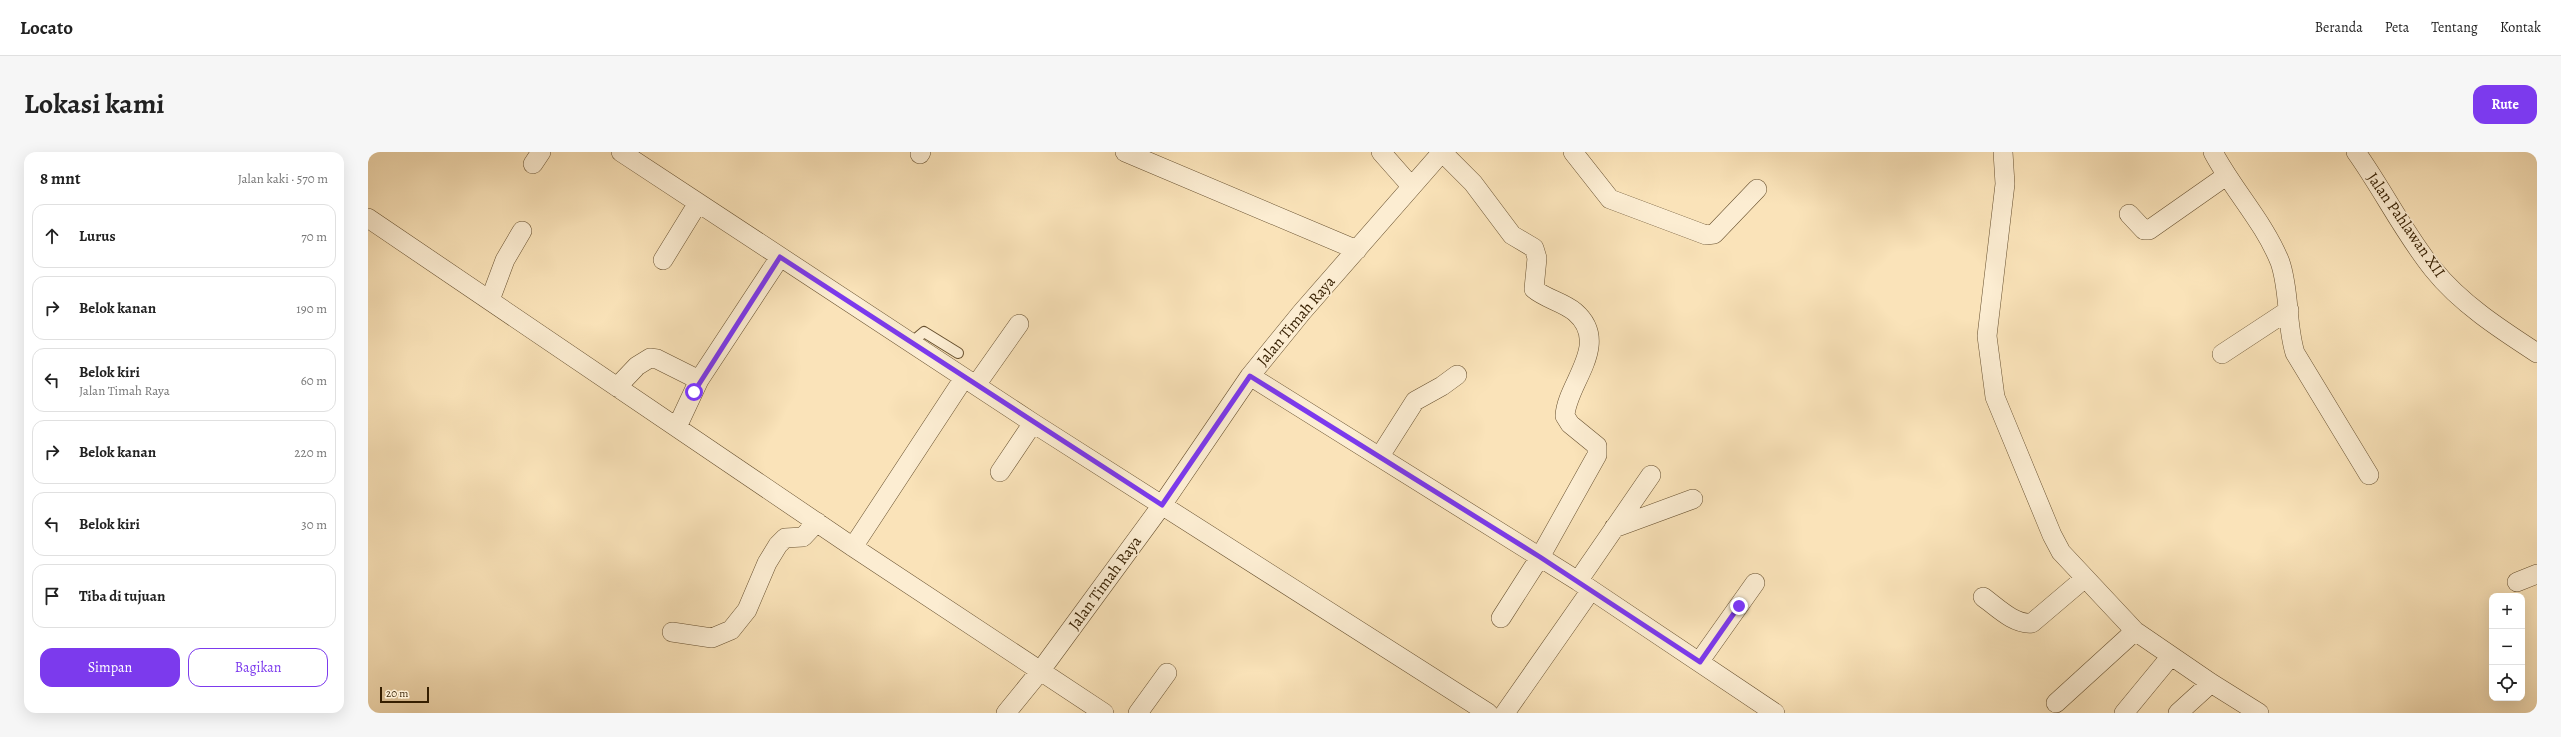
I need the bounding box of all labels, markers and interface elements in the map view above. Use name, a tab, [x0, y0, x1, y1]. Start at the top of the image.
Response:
text: Locato	[20, 15, 73, 41]
text: Beranda	[2315, 18, 2363, 37]
text: Peta	[2385, 18, 2409, 37]
text: Tentang	[2431, 18, 2478, 37]
text: Kontak	[2500, 18, 2541, 37]
text: Lokasi kami	[24, 85, 165, 123]
button: Rute	[2473, 85, 2537, 124]
text: 8 mnt	[40, 167, 81, 190]
street label: Jalan Pahlawan XII	[2362, 168, 2450, 282]
text: Jalan kaki · 570 m	[238, 170, 328, 187]
icon: ahead	[41, 225, 63, 247]
text: Lurus	[79, 226, 116, 246]
text: 70 m	[301, 228, 327, 245]
street label: Jalan Timah Raya	[1252, 271, 1341, 371]
icon: right	[41, 297, 63, 319]
text: Belok kanan	[79, 298, 156, 318]
text: 190 m	[296, 300, 327, 317]
text: Belok kiri	[79, 362, 140, 382]
icon: left	[41, 369, 63, 391]
text: 60 m	[301, 372, 327, 389]
text: Jalan Timah Raya	[79, 382, 170, 399]
route start	[685, 383, 703, 401]
icon: right	[41, 441, 63, 463]
text: Belok kanan	[79, 442, 156, 462]
text: 220 m	[294, 444, 327, 461]
icon: left	[41, 513, 63, 535]
text: Belok kiri	[79, 514, 140, 534]
text: 30 m	[301, 516, 327, 533]
street label: Jalan Timah Raya	[1063, 531, 1147, 635]
icon: arrive	[41, 585, 63, 607]
text: Tiba di tujuan	[79, 586, 165, 606]
map controls	[2489, 593, 2525, 701]
button: +	[2489, 593, 2525, 629]
route end	[1730, 597, 1748, 615]
button: −	[2489, 629, 2525, 665]
button: Simpan	[40, 648, 180, 687]
button: Bagikan	[188, 648, 328, 687]
button: locate	[2489, 665, 2525, 701]
scale bar	[380, 685, 429, 704]
text: 20 m	[386, 686, 408, 701]

